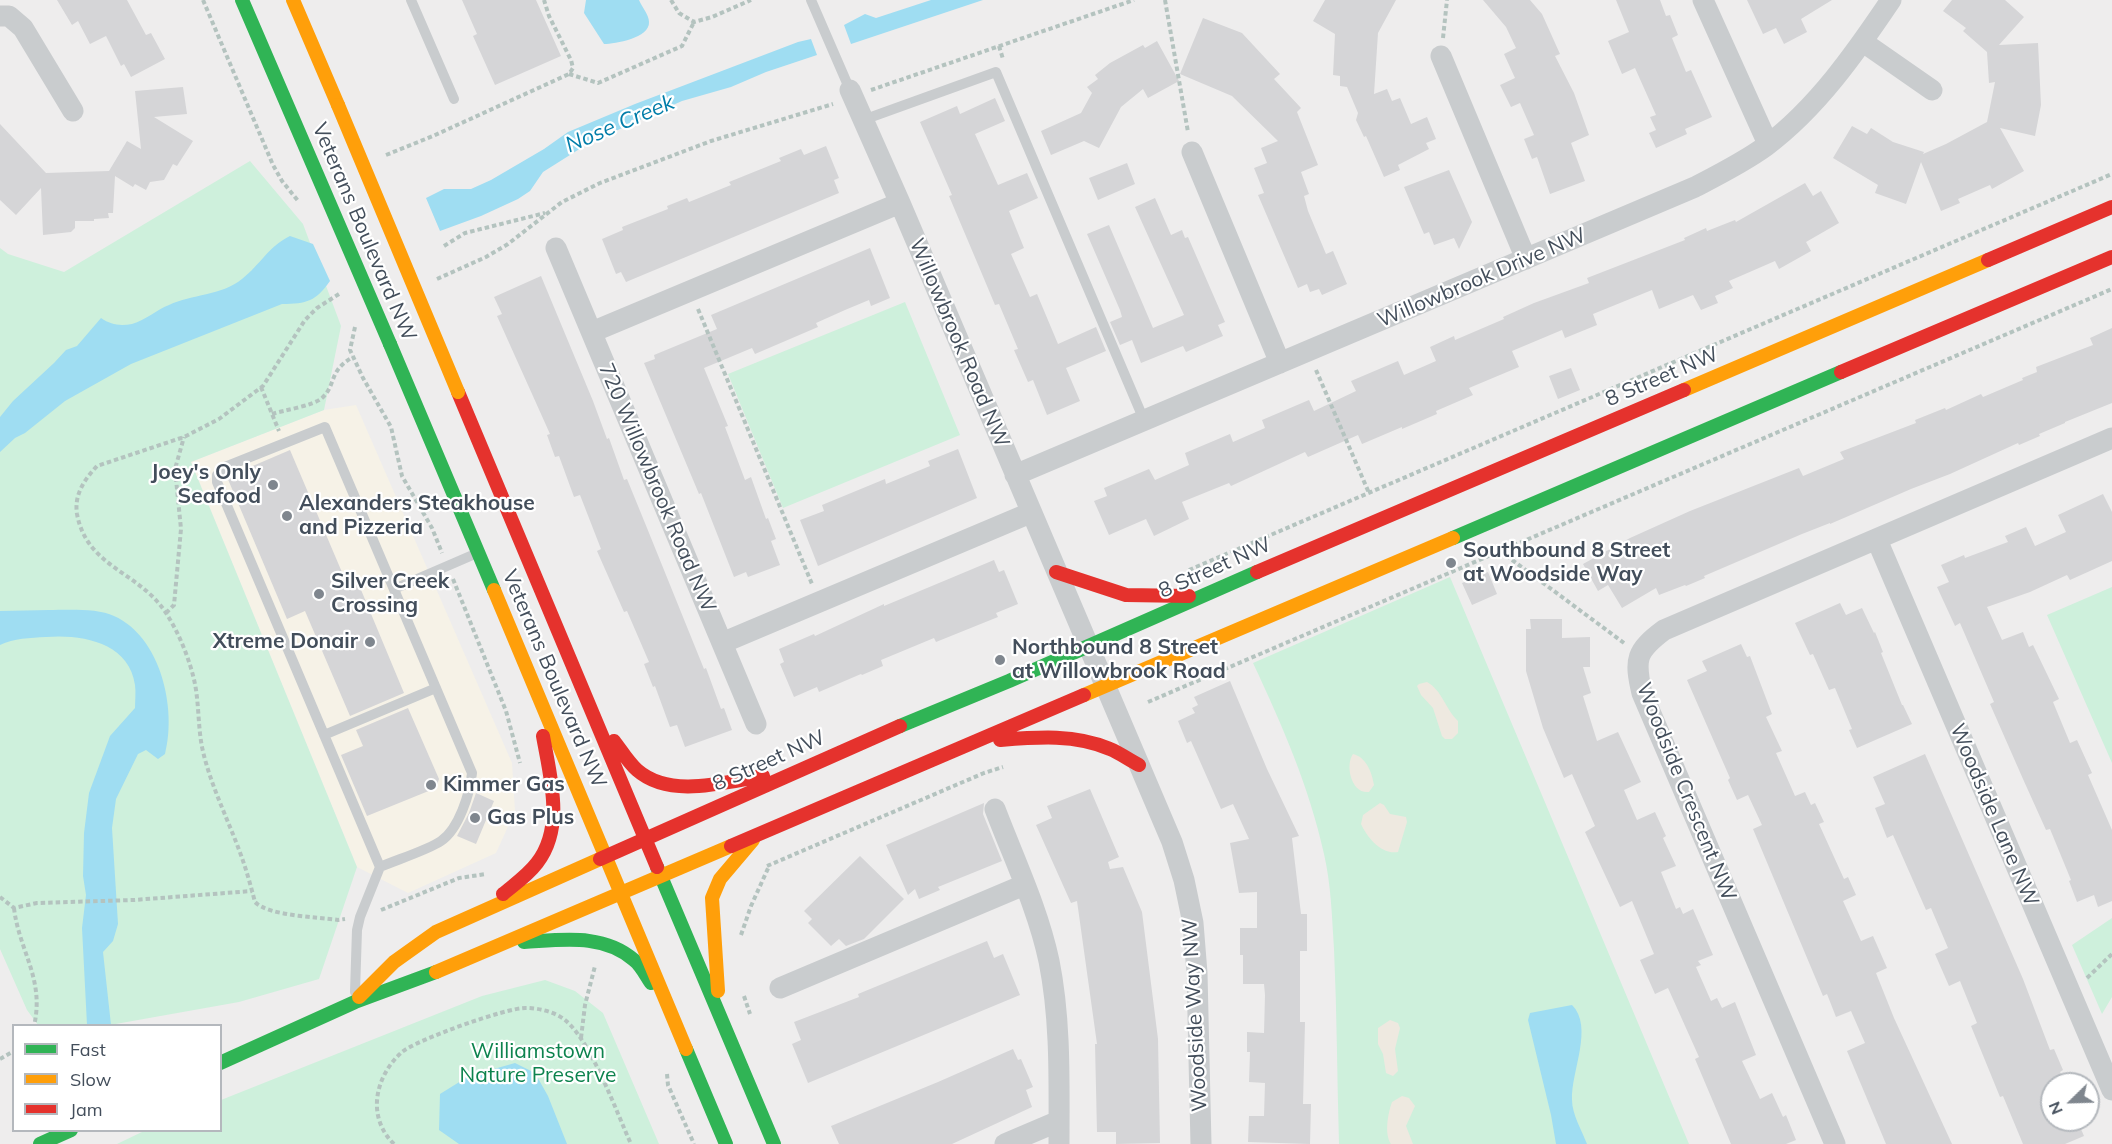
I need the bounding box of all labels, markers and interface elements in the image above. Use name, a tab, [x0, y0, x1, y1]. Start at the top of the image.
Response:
water label: Nose Creek	[562, 89, 678, 159]
street label: Veterans Boulevard NW	[307, 119, 421, 345]
street label: Willowbrook Drive NW	[1374, 223, 1590, 333]
street label: Willowbrook Road NW	[903, 235, 1015, 451]
street label: 8 Street NW	[1602, 342, 1722, 412]
street label: 720 Willowbrook Road NW	[593, 360, 721, 616]
place label: Joey's Only Seafood	[151, 460, 261, 510]
marker: Joey's Only Seafood	[266, 478, 280, 492]
place label: Alexanders Steakhouse and Pizzeria	[299, 491, 535, 541]
marker: Alexanders Steakhouse and Pizzeria	[280, 509, 294, 523]
street label: 8 Street NW	[1155, 532, 1275, 604]
place label: Southbound 8 Street at Woodside Way	[1463, 538, 1670, 588]
marker: Southbound 8 Street at Woodside Way	[1444, 556, 1458, 570]
street label: Veterans Boulevard NW	[497, 566, 611, 792]
place label: Silver Creek Crossing	[331, 569, 449, 619]
marker: Silver Creek Crossing	[312, 587, 326, 601]
place label: Xtreme Donair	[213, 629, 358, 655]
marker: Xtreme Donair	[363, 635, 377, 649]
place label: Northbound 8 Street at Willowbrook Road	[1012, 635, 1226, 685]
marker: Northbound 8 Street at Willowbrook Road	[993, 653, 1007, 667]
street label: Woodside Crescent NW	[1631, 679, 1741, 905]
street label: Woodside Lane NW	[1944, 720, 2044, 910]
street label: 8 Street NW	[709, 725, 829, 797]
place label: Kimmer Gas	[443, 772, 565, 798]
marker: Kimmer Gas	[424, 778, 438, 792]
place label: Gas Plus	[487, 805, 574, 831]
marker: Gas Plus	[468, 811, 482, 825]
street label: Woodside Way NW	[1177, 918, 1213, 1112]
legend	[12, 1024, 222, 1132]
text: Fast	[70, 1038, 106, 1061]
park label: Williamstown Nature Preserve	[459, 1039, 617, 1089]
text: Slow	[70, 1068, 111, 1091]
north arrow	[2040, 1072, 2100, 1132]
text: Jam	[70, 1098, 103, 1121]
text: N	[2044, 1099, 2067, 1118]

